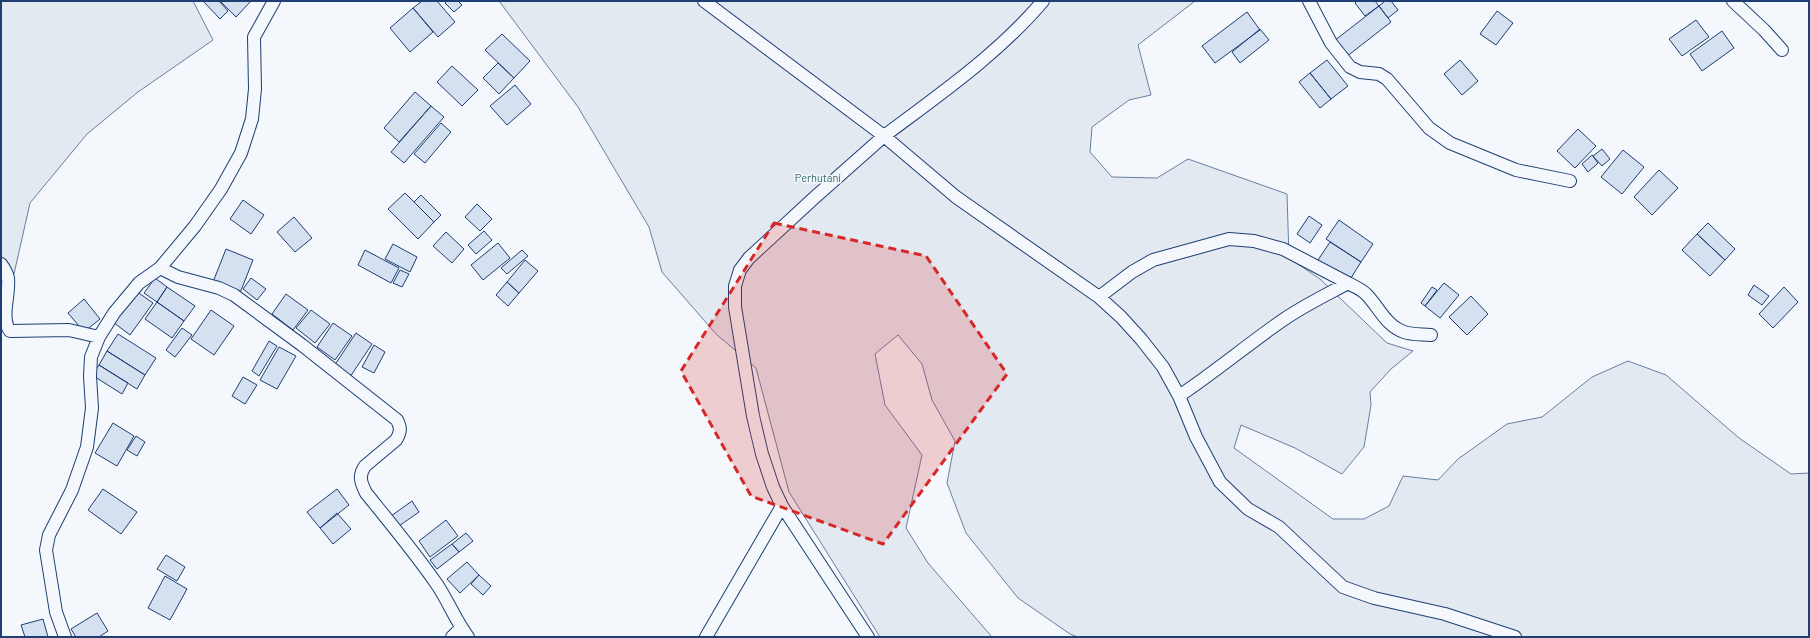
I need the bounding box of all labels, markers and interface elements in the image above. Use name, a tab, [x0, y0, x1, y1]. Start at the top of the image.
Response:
park label: Perhutani	[795, 171, 841, 184]

